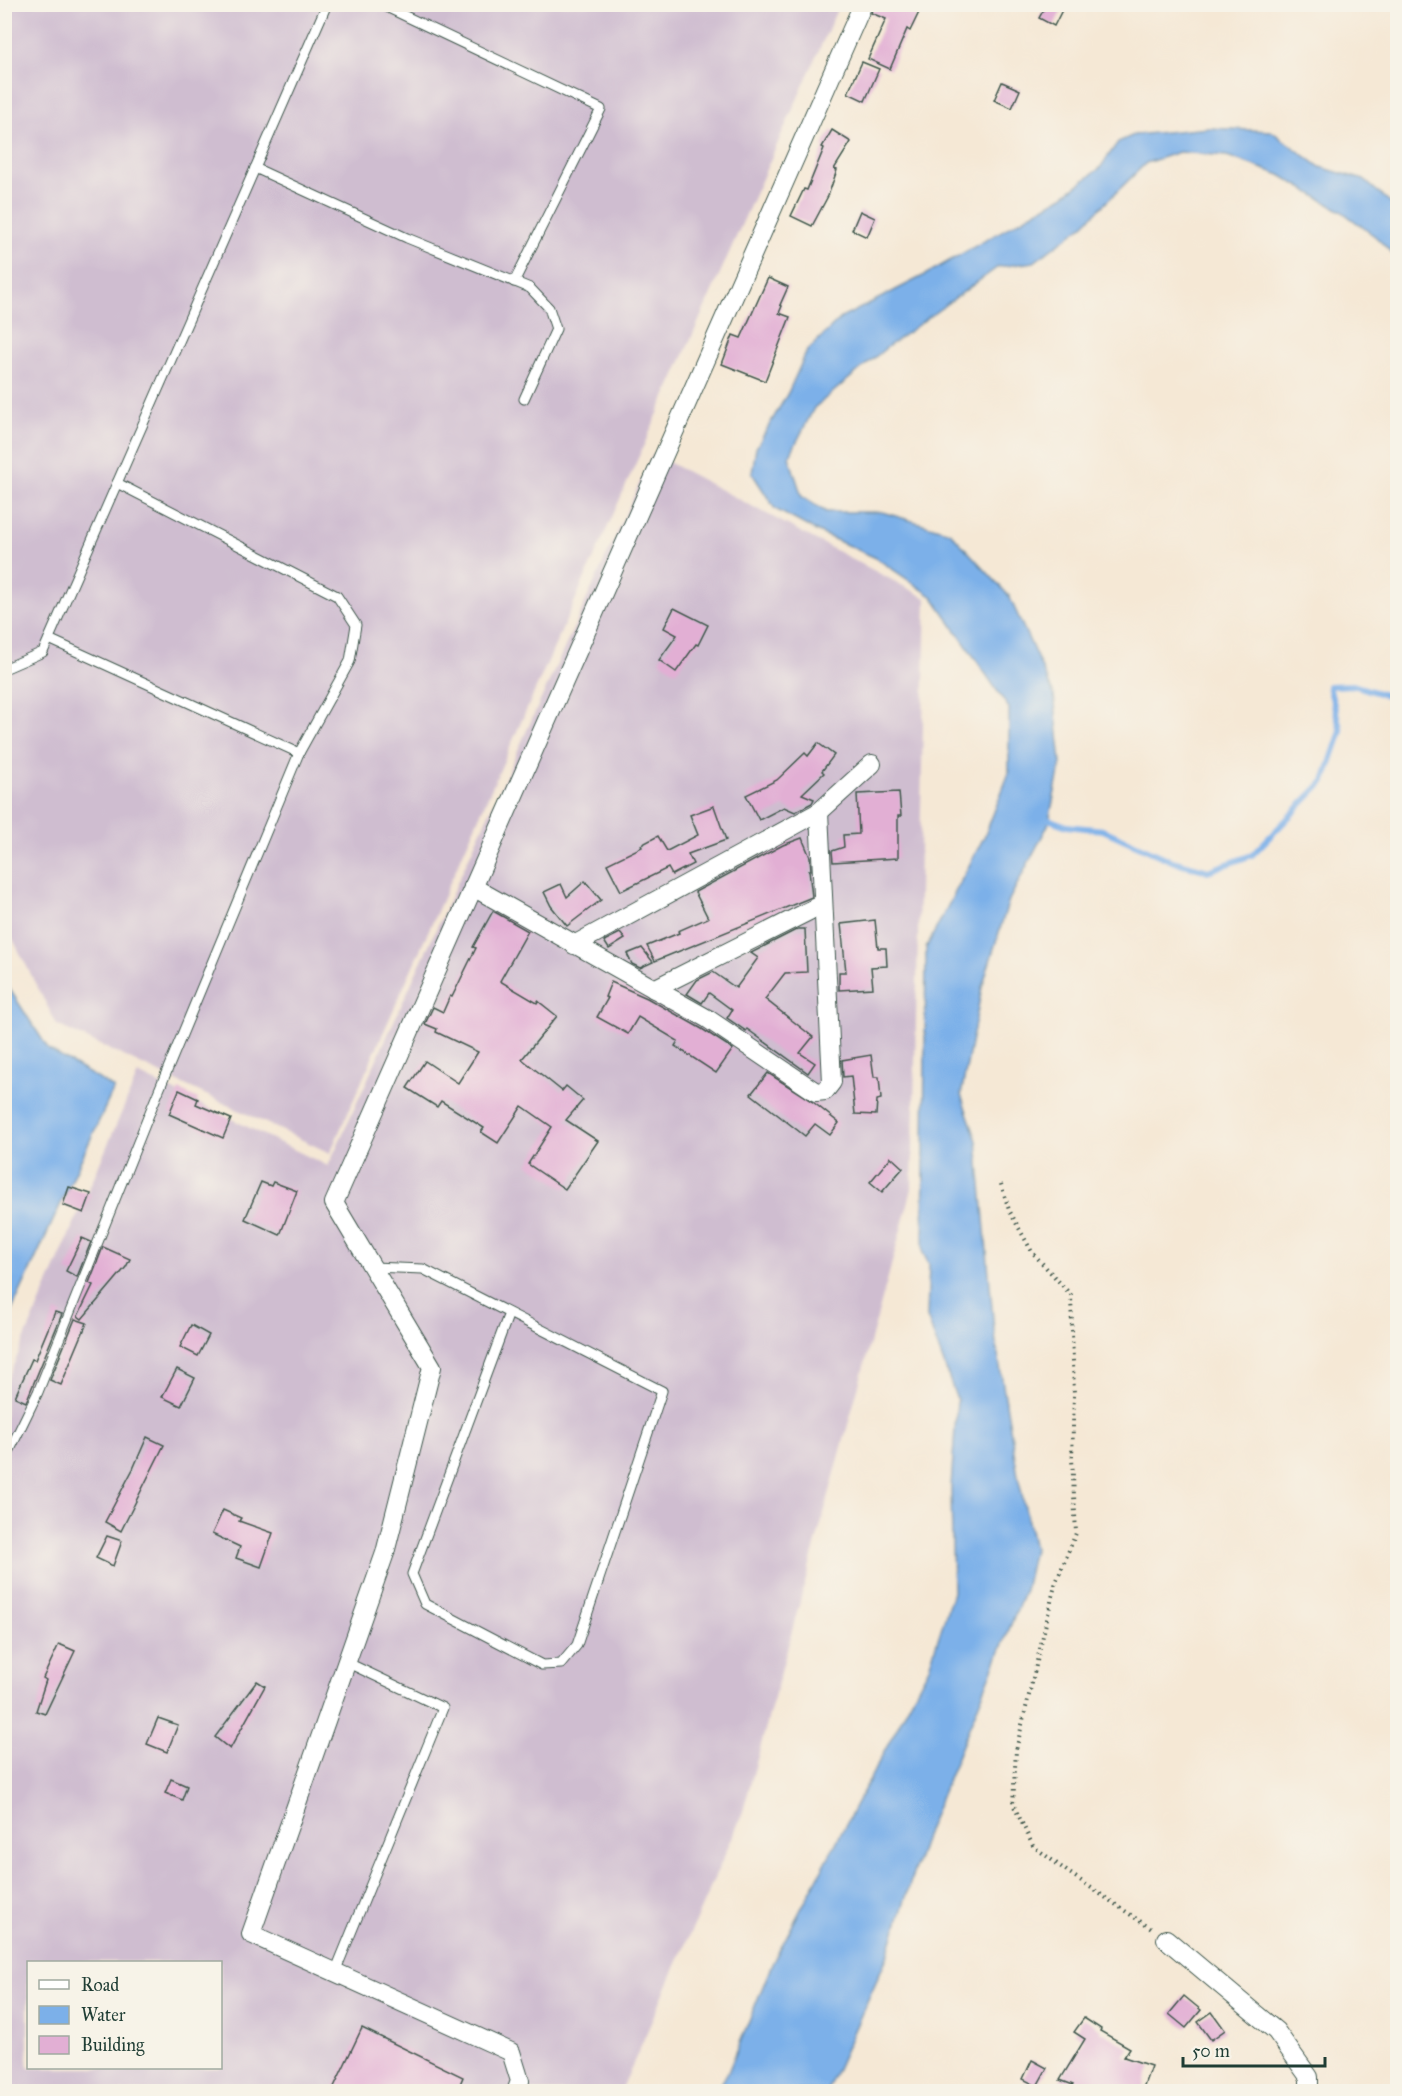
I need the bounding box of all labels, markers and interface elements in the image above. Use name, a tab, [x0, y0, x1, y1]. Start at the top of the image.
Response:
legend	[27, 1961, 222, 2069]
text: Road	[81, 1974, 119, 1996]
text: Water	[81, 2004, 126, 2026]
scale bar	[1183, 2030, 1326, 2068]
text: Building	[81, 2034, 145, 2057]
text: 50 m	[1192, 2040, 1230, 2062]

